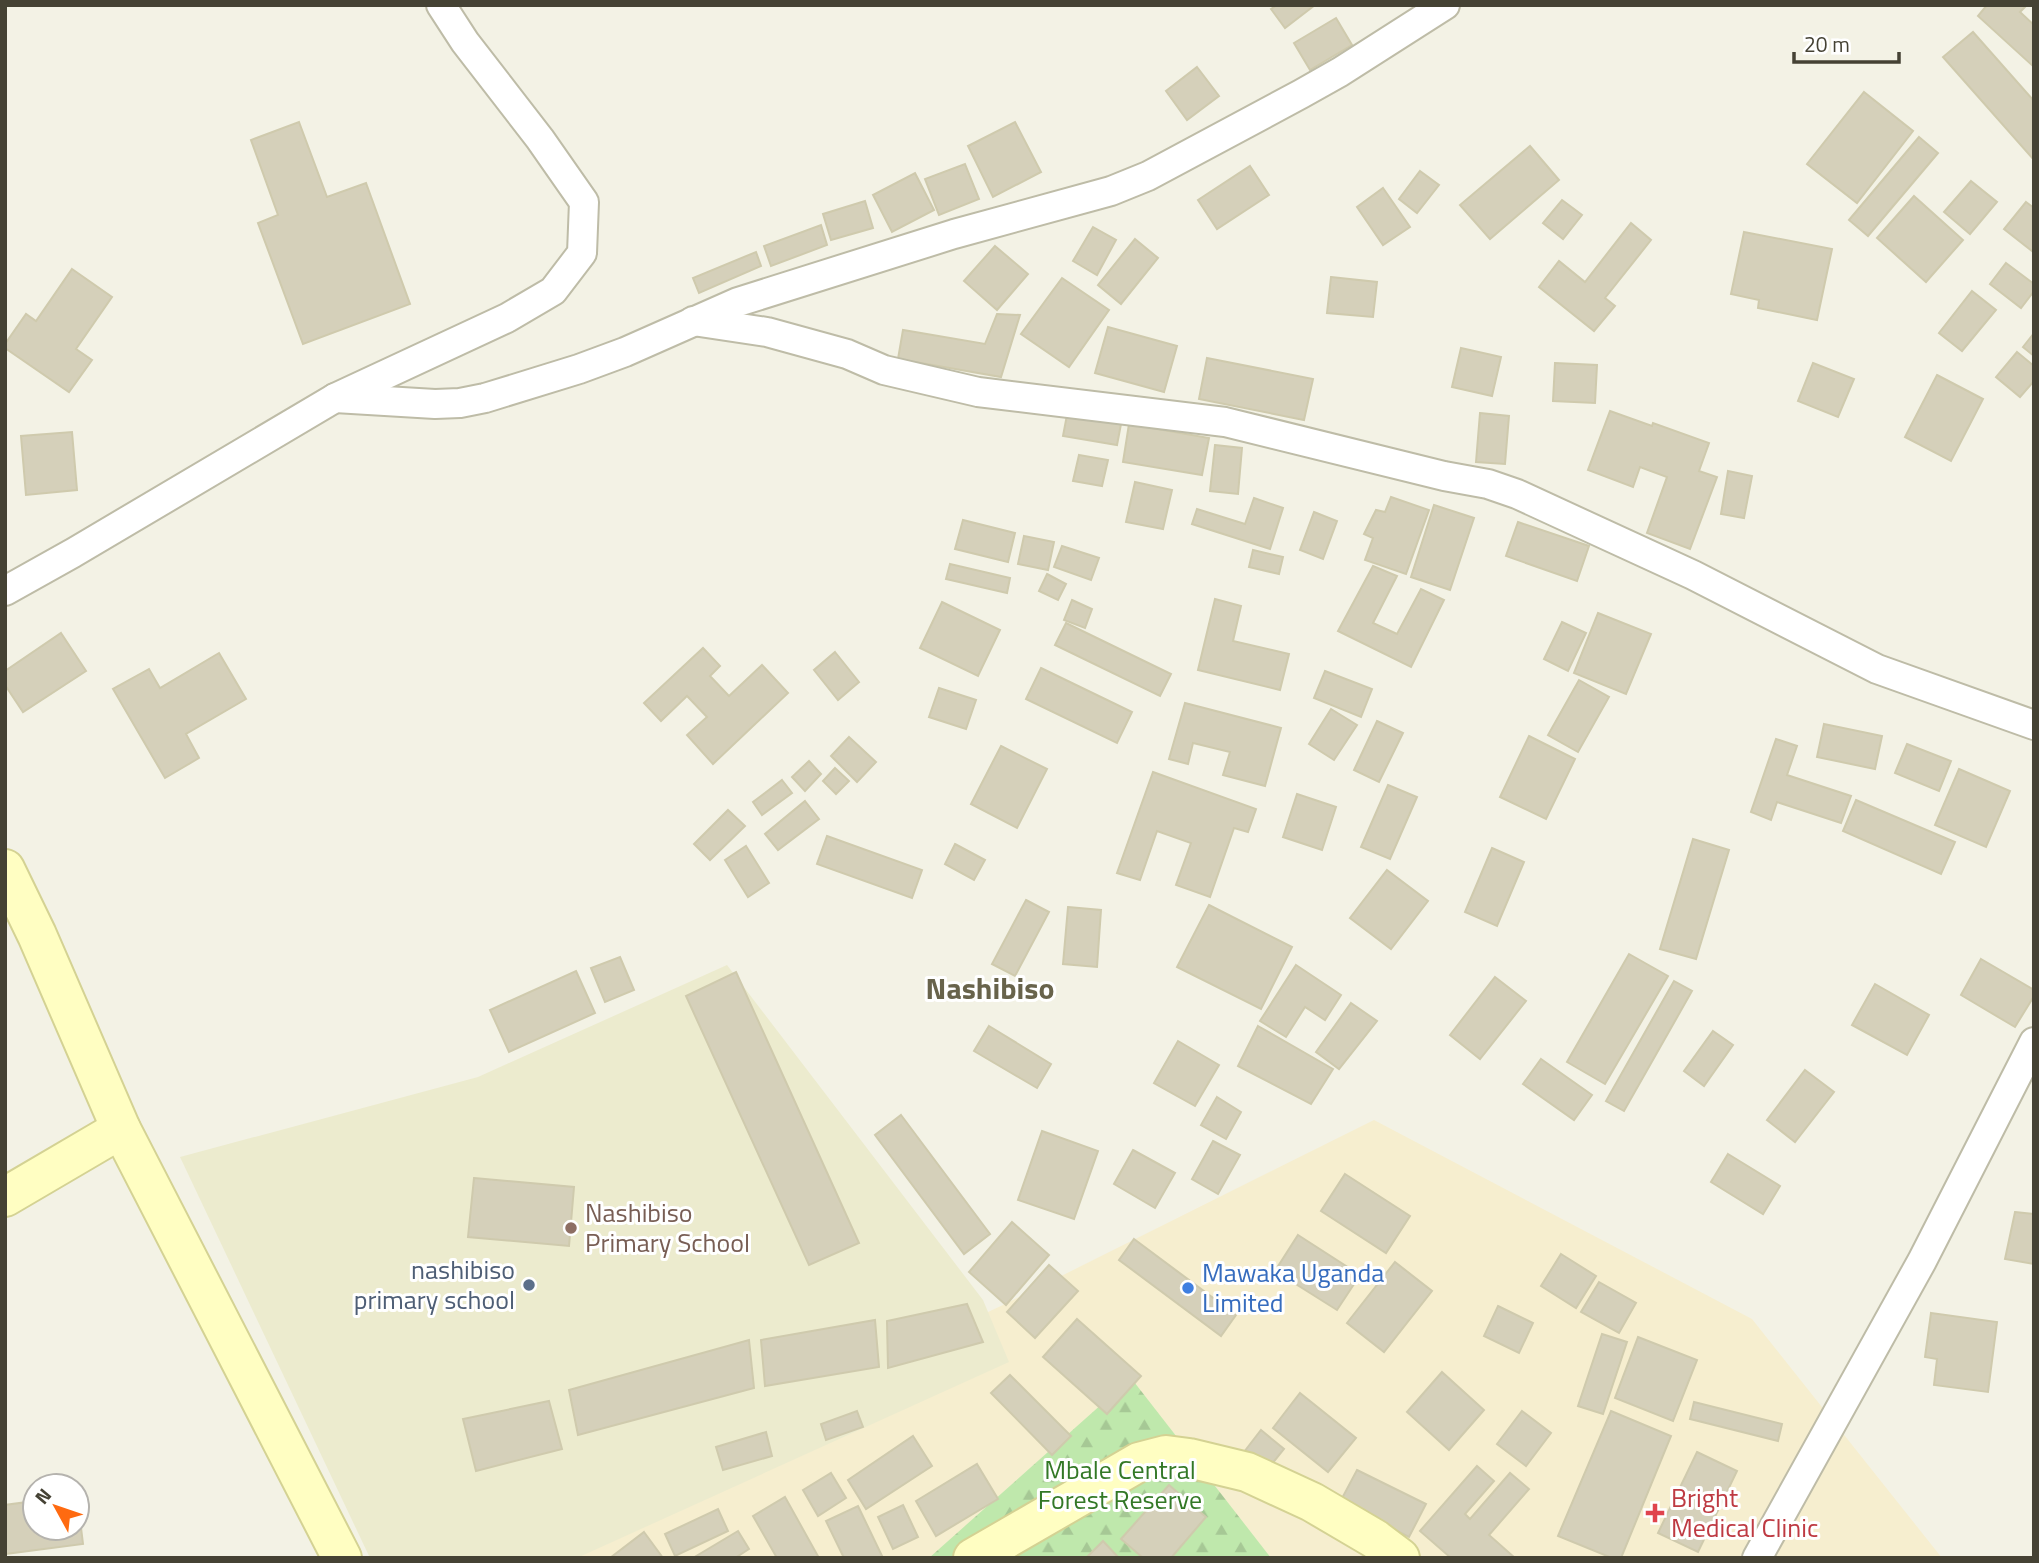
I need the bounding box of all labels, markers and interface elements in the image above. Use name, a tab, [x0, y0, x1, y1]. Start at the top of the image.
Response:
scale bar	[1794, 21, 1899, 65]
text: 20 m	[1804, 28, 1850, 60]
district label: Nashibiso	[926, 965, 1054, 1011]
place label: Nashibiso Primary School	[585, 1193, 750, 1262]
marker: Nashibiso Primary School	[563, 1220, 579, 1236]
place label: nashibiso primary school	[354, 1250, 515, 1319]
place label: Mawaka Uganda Limited	[1202, 1253, 1384, 1322]
marker: nashibiso primary school	[521, 1277, 537, 1293]
marker: Mawaka Uganda Limited	[1180, 1280, 1196, 1296]
park label: Mbale Central Forest Reserve	[1038, 1450, 1202, 1519]
north arrow	[21, 1472, 91, 1542]
place label: Bright Medical Clinic	[1671, 1478, 1818, 1547]
text: N	[27, 1481, 58, 1510]
marker: Bright Medical Clinic	[1645, 1503, 1665, 1523]

